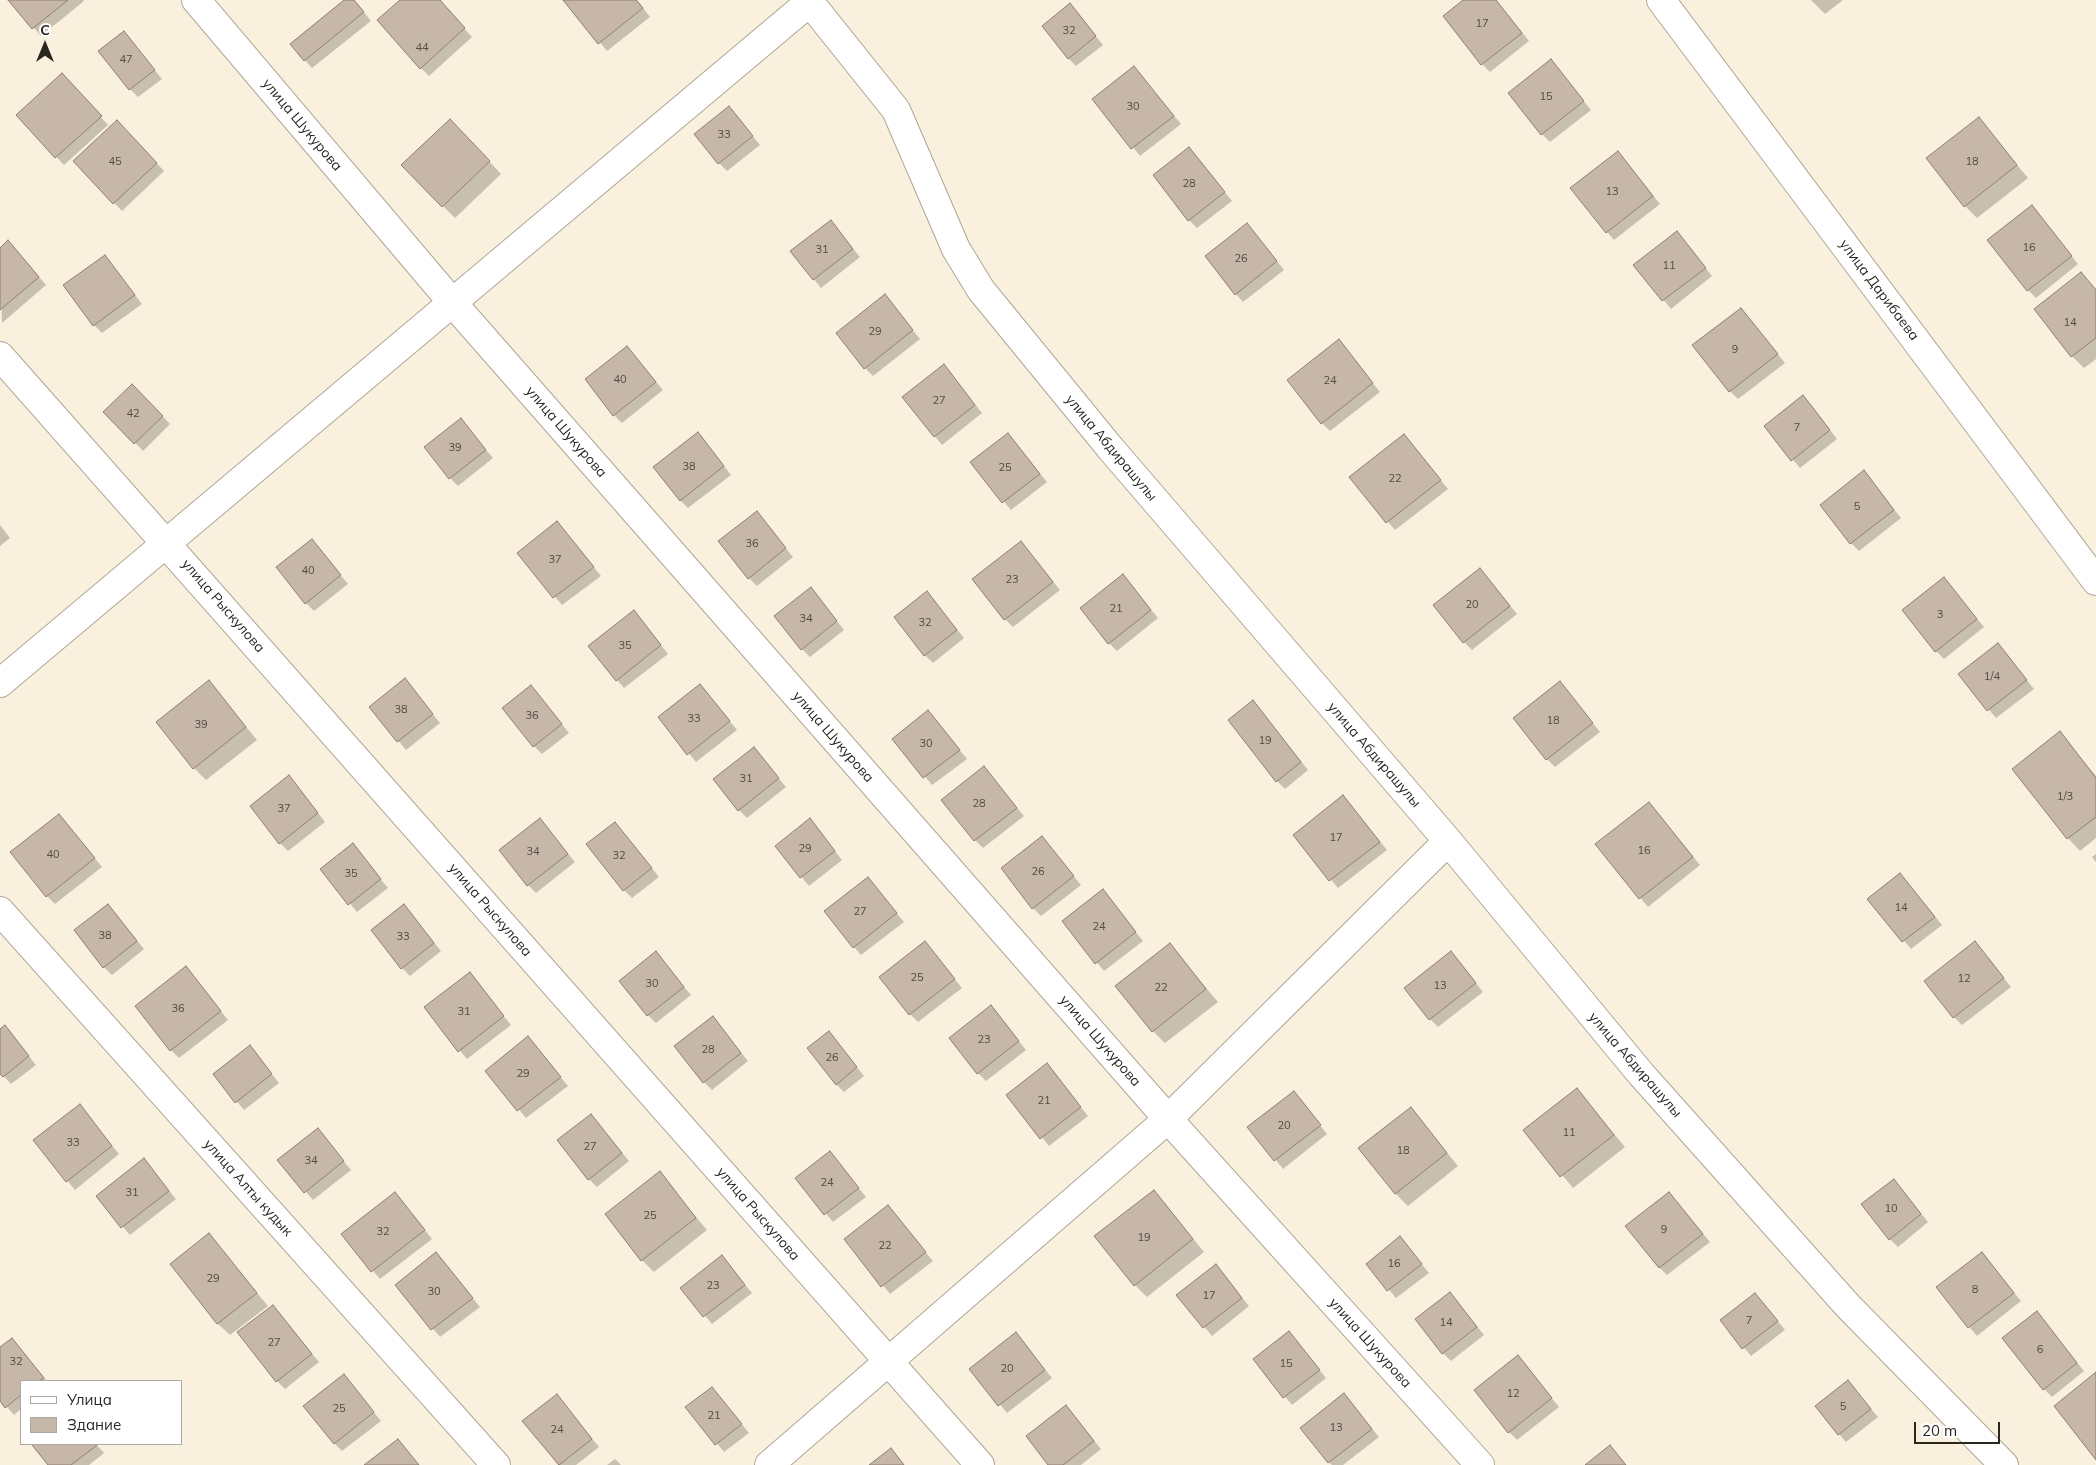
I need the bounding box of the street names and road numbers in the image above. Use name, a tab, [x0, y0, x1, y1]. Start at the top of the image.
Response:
street label: улица Шукурова	[259, 75, 345, 175]
street label: улица Дарибаева	[1836, 236, 1922, 344]
street label: улица Шукурова	[522, 383, 610, 481]
street label: улица Абдирашулы	[1062, 391, 1160, 505]
street label: улица Рыскулова	[178, 556, 268, 656]
street label: улица Шукурова	[789, 688, 877, 786]
street label: улица Абдирашулы	[1324, 699, 1424, 811]
street label: улица Рыскулова	[445, 860, 535, 960]
street label: улица Шукурова	[1056, 992, 1144, 1090]
street label: улица Абдирашулы	[1585, 1009, 1685, 1121]
street label: улица Алты кудык	[200, 1136, 296, 1240]
street label: улица Рыскулова	[713, 1164, 803, 1264]
street label: улица Шукурова	[1325, 1295, 1415, 1391]

